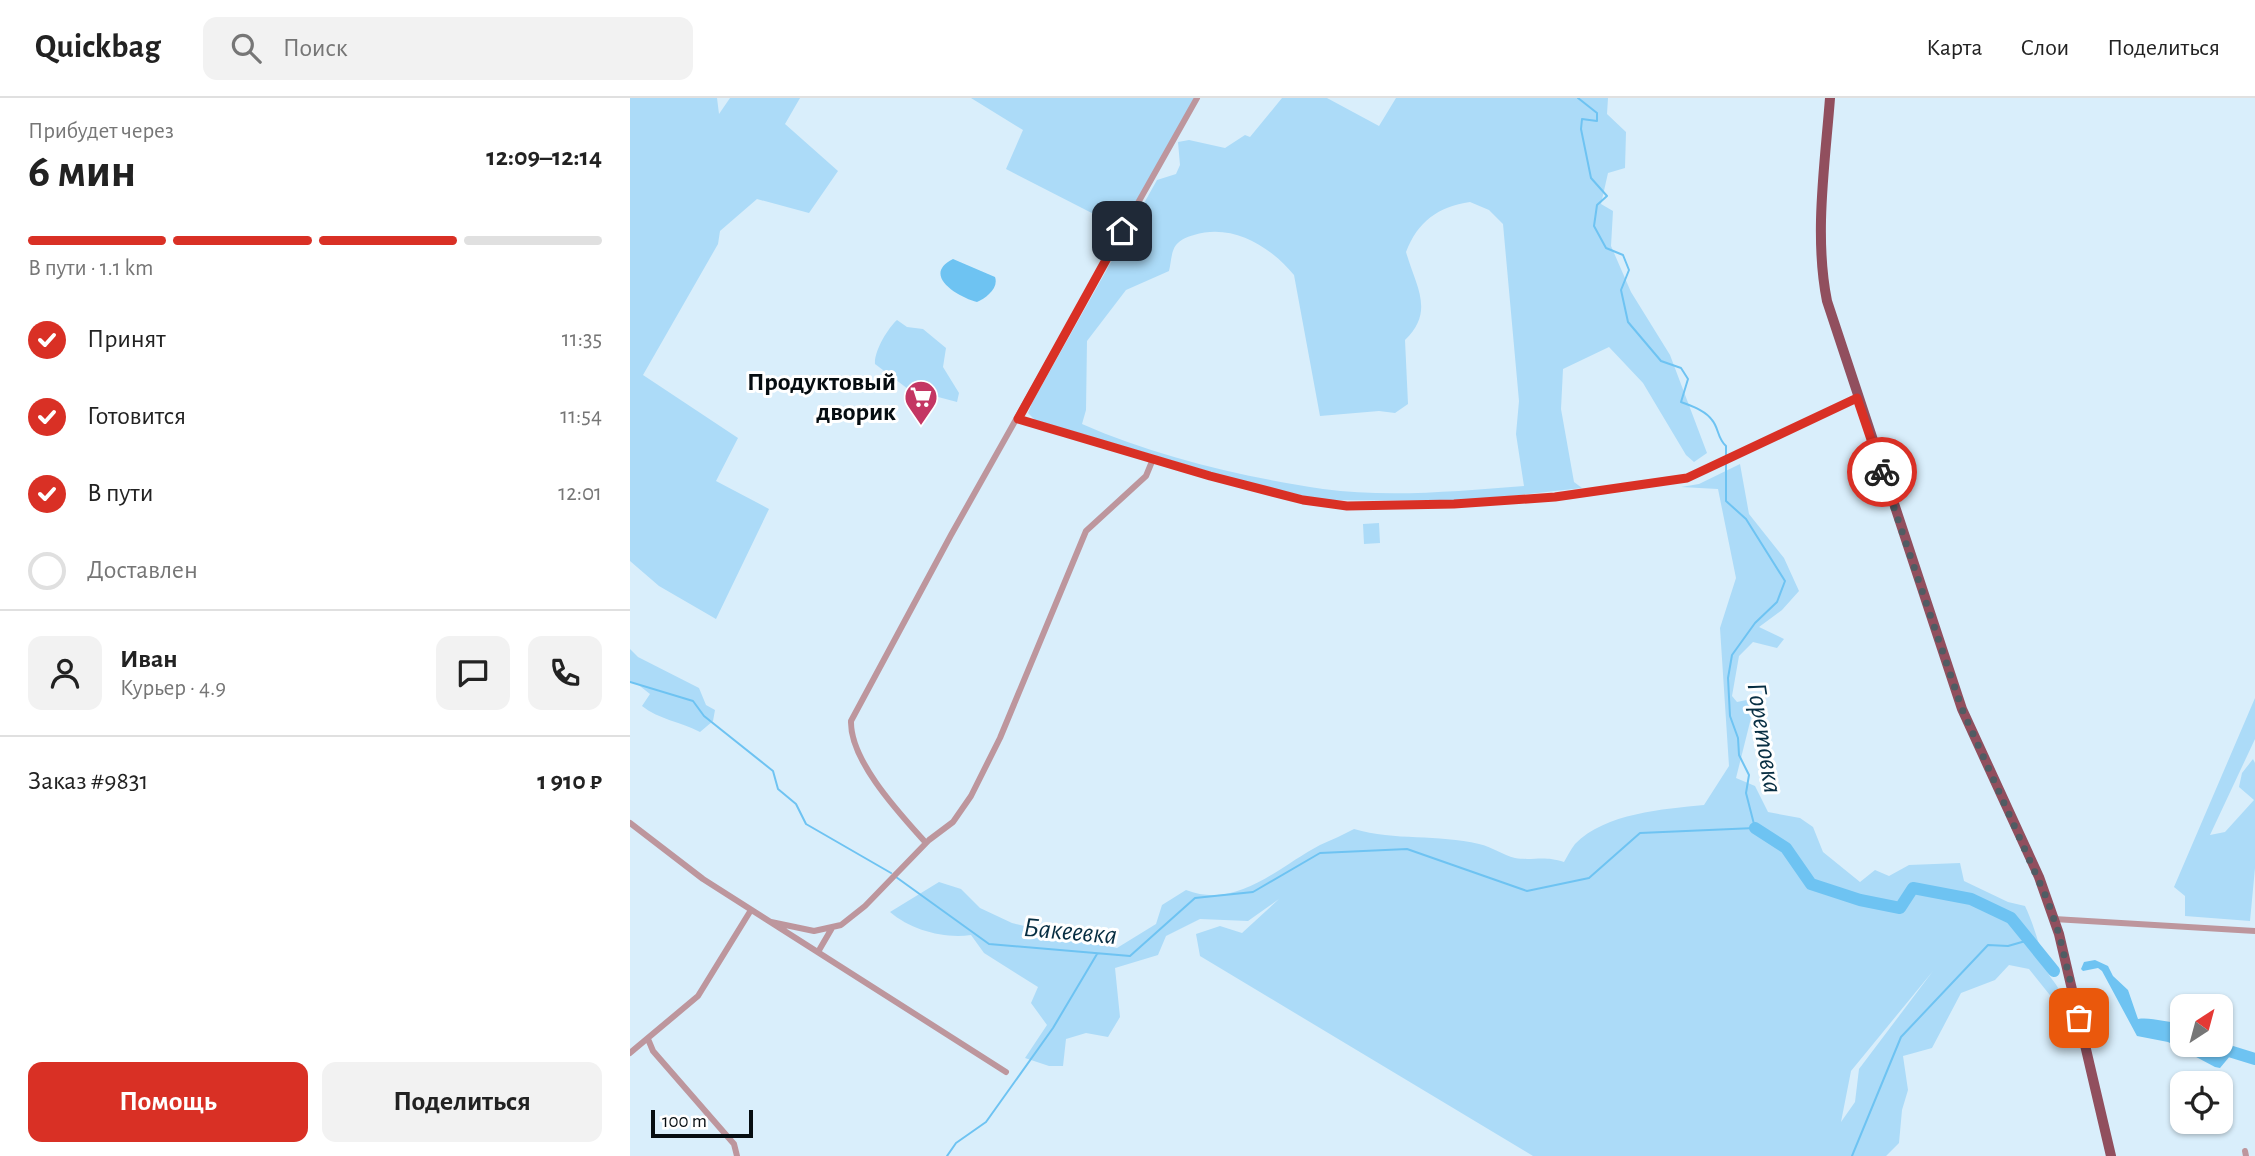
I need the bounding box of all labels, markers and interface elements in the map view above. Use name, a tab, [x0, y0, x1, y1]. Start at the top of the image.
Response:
search box	[203, 17, 693, 80]
icon: search	[227, 29, 265, 67]
text: Quickbag	[35, 31, 161, 64]
text: Поиск	[283, 35, 348, 61]
text: Карта	[1926, 36, 1982, 60]
text: Слои	[2020, 36, 2069, 60]
text: Поделиться	[2107, 36, 2220, 60]
text: Прибудет через	[28, 120, 174, 143]
text: 12:09–12:14	[486, 144, 602, 170]
text: 6 мин	[28, 149, 136, 195]
pin	[1092, 201, 1152, 261]
icon: home	[1103, 212, 1141, 250]
text: В пути · 1.1 km	[28, 257, 153, 280]
icon: check	[28, 321, 66, 359]
text: Принят	[87, 326, 166, 352]
text: 11:35	[562, 328, 602, 351]
place label: Продуктовый дворик	[747, 369, 896, 425]
supermarket icon: Продуктовый дворик	[902, 378, 940, 427]
icon: check	[28, 398, 66, 436]
text: Готовится	[87, 403, 186, 429]
text: 11:54	[560, 405, 602, 428]
courier	[1847, 437, 1917, 507]
icon: bike	[1863, 453, 1901, 491]
icon: check	[28, 475, 66, 513]
text: В пути	[87, 480, 153, 506]
text: 12:01	[558, 482, 602, 505]
text: Доставлен	[87, 557, 198, 583]
button: person	[28, 636, 102, 710]
button: chat	[436, 636, 510, 710]
button: phone	[528, 636, 602, 710]
text: Иван	[120, 646, 178, 672]
text: Курьер · 4.9	[120, 677, 226, 700]
water label: Горетовка	[1741, 681, 1787, 795]
text: Заказ #9831	[28, 768, 148, 794]
text: 1 910 ₽	[537, 768, 602, 794]
water label: Бакеевка	[1022, 914, 1118, 950]
pin	[2049, 988, 2109, 1048]
north arrow	[2170, 994, 2233, 1057]
map controls	[2170, 994, 2233, 1134]
icon: bag	[2060, 999, 2098, 1037]
button: Помощь	[28, 1062, 308, 1142]
button: Поделиться	[322, 1062, 602, 1142]
button: locate	[2170, 1071, 2233, 1134]
scale bar	[651, 1107, 752, 1139]
text: 100 m	[662, 1112, 707, 1131]

